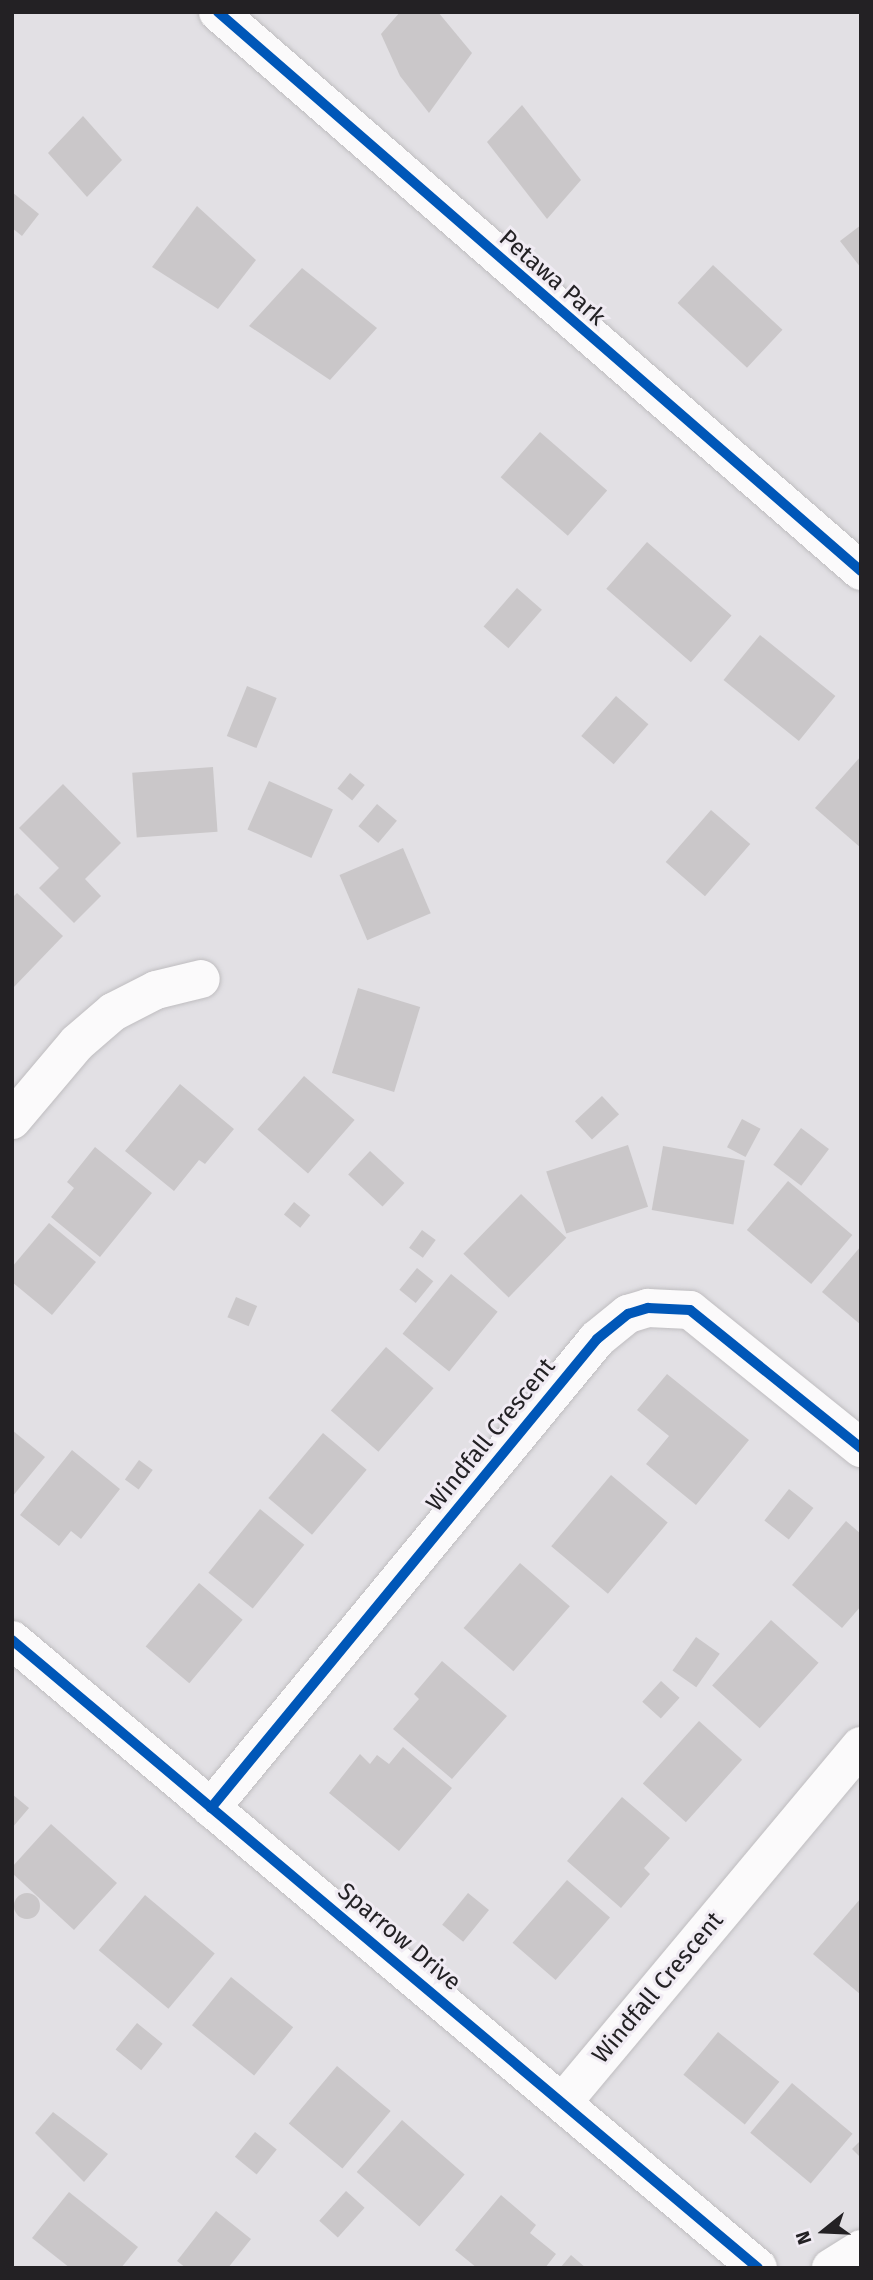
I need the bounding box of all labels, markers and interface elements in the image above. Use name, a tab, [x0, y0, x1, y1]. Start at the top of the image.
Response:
street label: Petawa Park	[493, 224, 611, 332]
street label: Windfall Crescent	[421, 1353, 561, 1517]
street label: Sparrow Drive	[332, 1877, 466, 1997]
street label: Windfall Crescent	[586, 1907, 730, 2069]
north arrow	[789, 2196, 859, 2266]
text: N	[791, 2228, 816, 2247]

